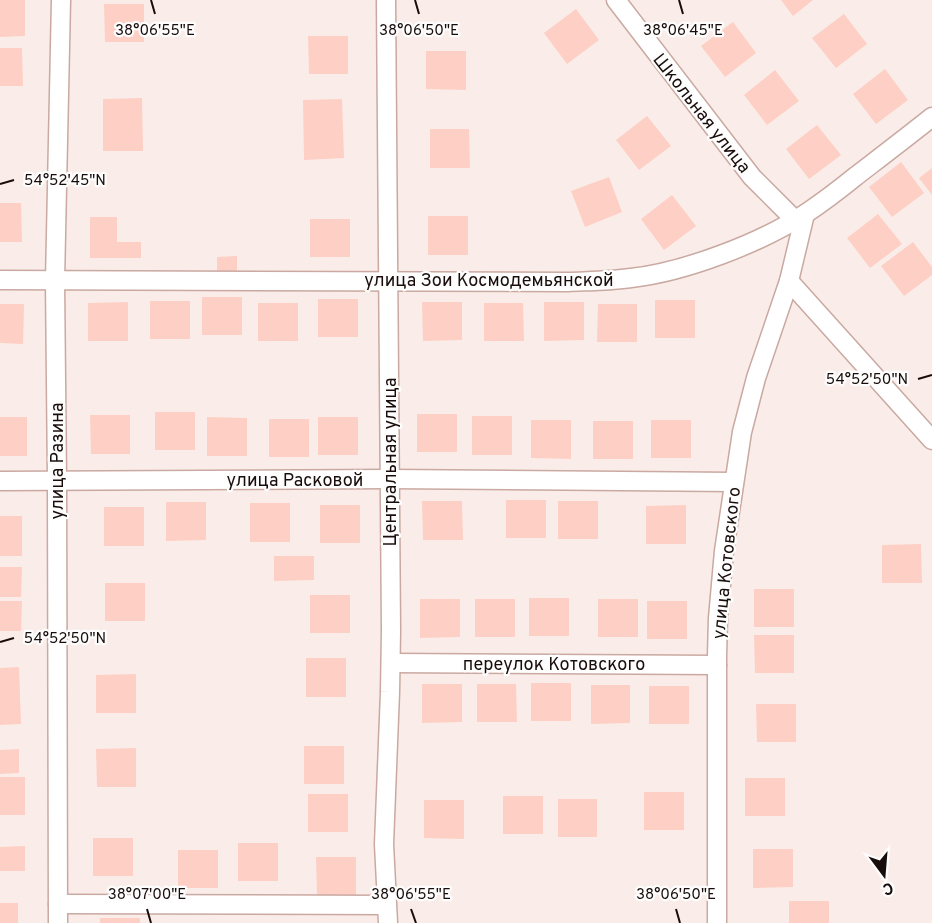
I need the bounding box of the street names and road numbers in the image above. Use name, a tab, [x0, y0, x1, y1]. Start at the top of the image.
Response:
street label: Школьная улица	[647, 49, 755, 179]
street label: улица Зои Космодемьянской	[364, 270, 614, 293]
street label: Центральная улица	[380, 378, 403, 546]
street label: улица Разина	[47, 402, 70, 520]
street label: улица Расковой	[227, 470, 363, 493]
street label: улица Котовского	[708, 486, 747, 640]
street label: переулок Котовского	[463, 654, 645, 677]

